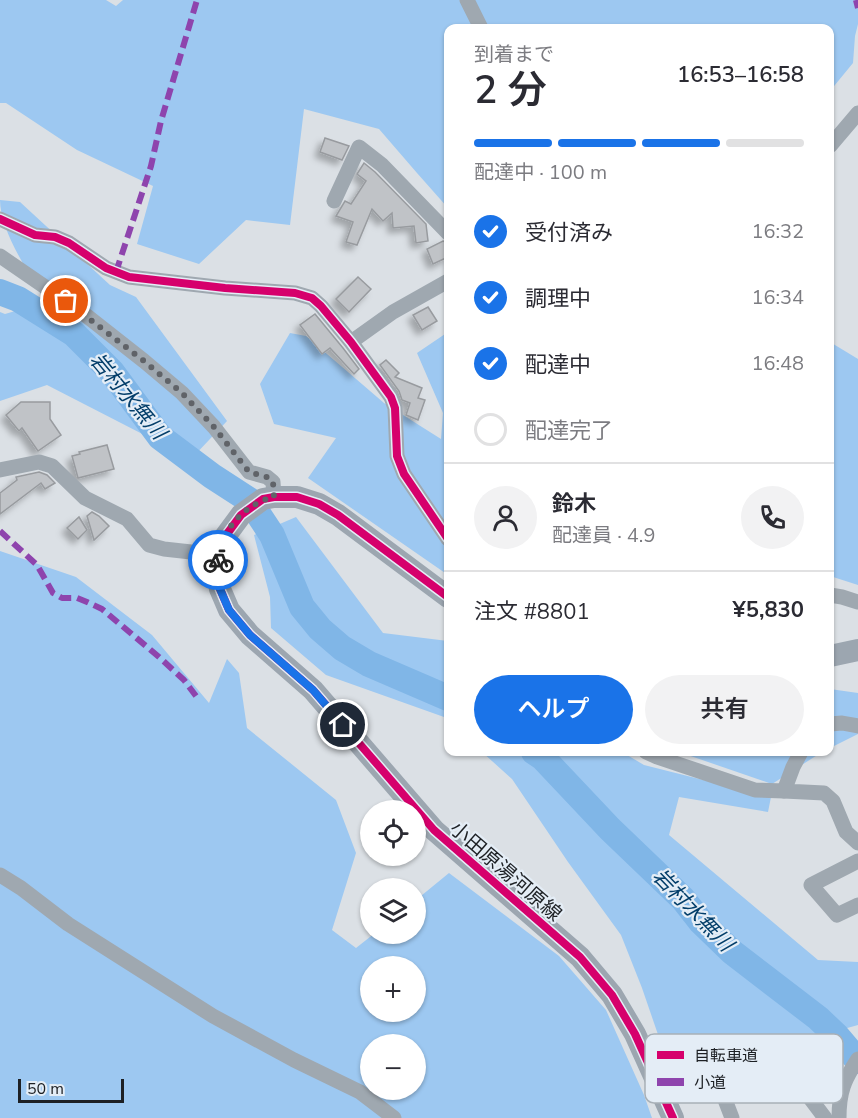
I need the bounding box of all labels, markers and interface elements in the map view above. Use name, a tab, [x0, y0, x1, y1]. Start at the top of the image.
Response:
text: 到着まで	[474, 41, 554, 68]
text: 16:53–16:58	[677, 60, 804, 90]
text: 2 分	[474, 64, 547, 117]
text: 配達中 · 100 m	[474, 159, 607, 186]
icon: check	[474, 215, 507, 248]
text: 受付済み	[525, 218, 613, 248]
text: 16:32	[751, 218, 804, 245]
pin	[40, 275, 91, 326]
icon: check	[474, 281, 507, 314]
icon: bag	[49, 284, 82, 317]
text: 調理中	[525, 284, 591, 314]
text: 16:34	[751, 284, 804, 311]
water label: 岩村水無川	[84, 347, 174, 447]
icon: check	[474, 347, 507, 380]
text: 配達中	[525, 350, 591, 380]
text: 16:48	[751, 350, 804, 377]
text: 配達完了	[525, 416, 613, 446]
button: person	[474, 486, 537, 549]
button: phone	[741, 486, 804, 549]
text: 鈴木	[552, 489, 596, 519]
text: 配達員 · 4.9	[552, 522, 655, 549]
courier	[188, 530, 248, 590]
icon: bike	[202, 544, 235, 577]
text: ¥5,830	[733, 595, 804, 625]
text: 注文 #8801	[474, 597, 590, 627]
button: ヘルプ	[474, 675, 633, 744]
button: 共有	[645, 675, 804, 744]
pin	[317, 699, 368, 750]
icon: home	[326, 708, 359, 741]
map controls	[360, 800, 426, 1100]
button: locate	[360, 800, 426, 866]
street label: 小田原湯河原線	[444, 815, 567, 927]
water label: 岩村水無川	[646, 863, 741, 959]
button: layers	[360, 878, 426, 944]
button: +	[360, 956, 426, 1022]
button: −	[360, 1034, 426, 1100]
legend	[645, 1034, 843, 1103]
text: 自転車道	[694, 1045, 758, 1067]
text: 小道	[694, 1072, 726, 1094]
scale bar	[18, 1076, 124, 1104]
text: 50 m	[27, 1078, 64, 1100]

